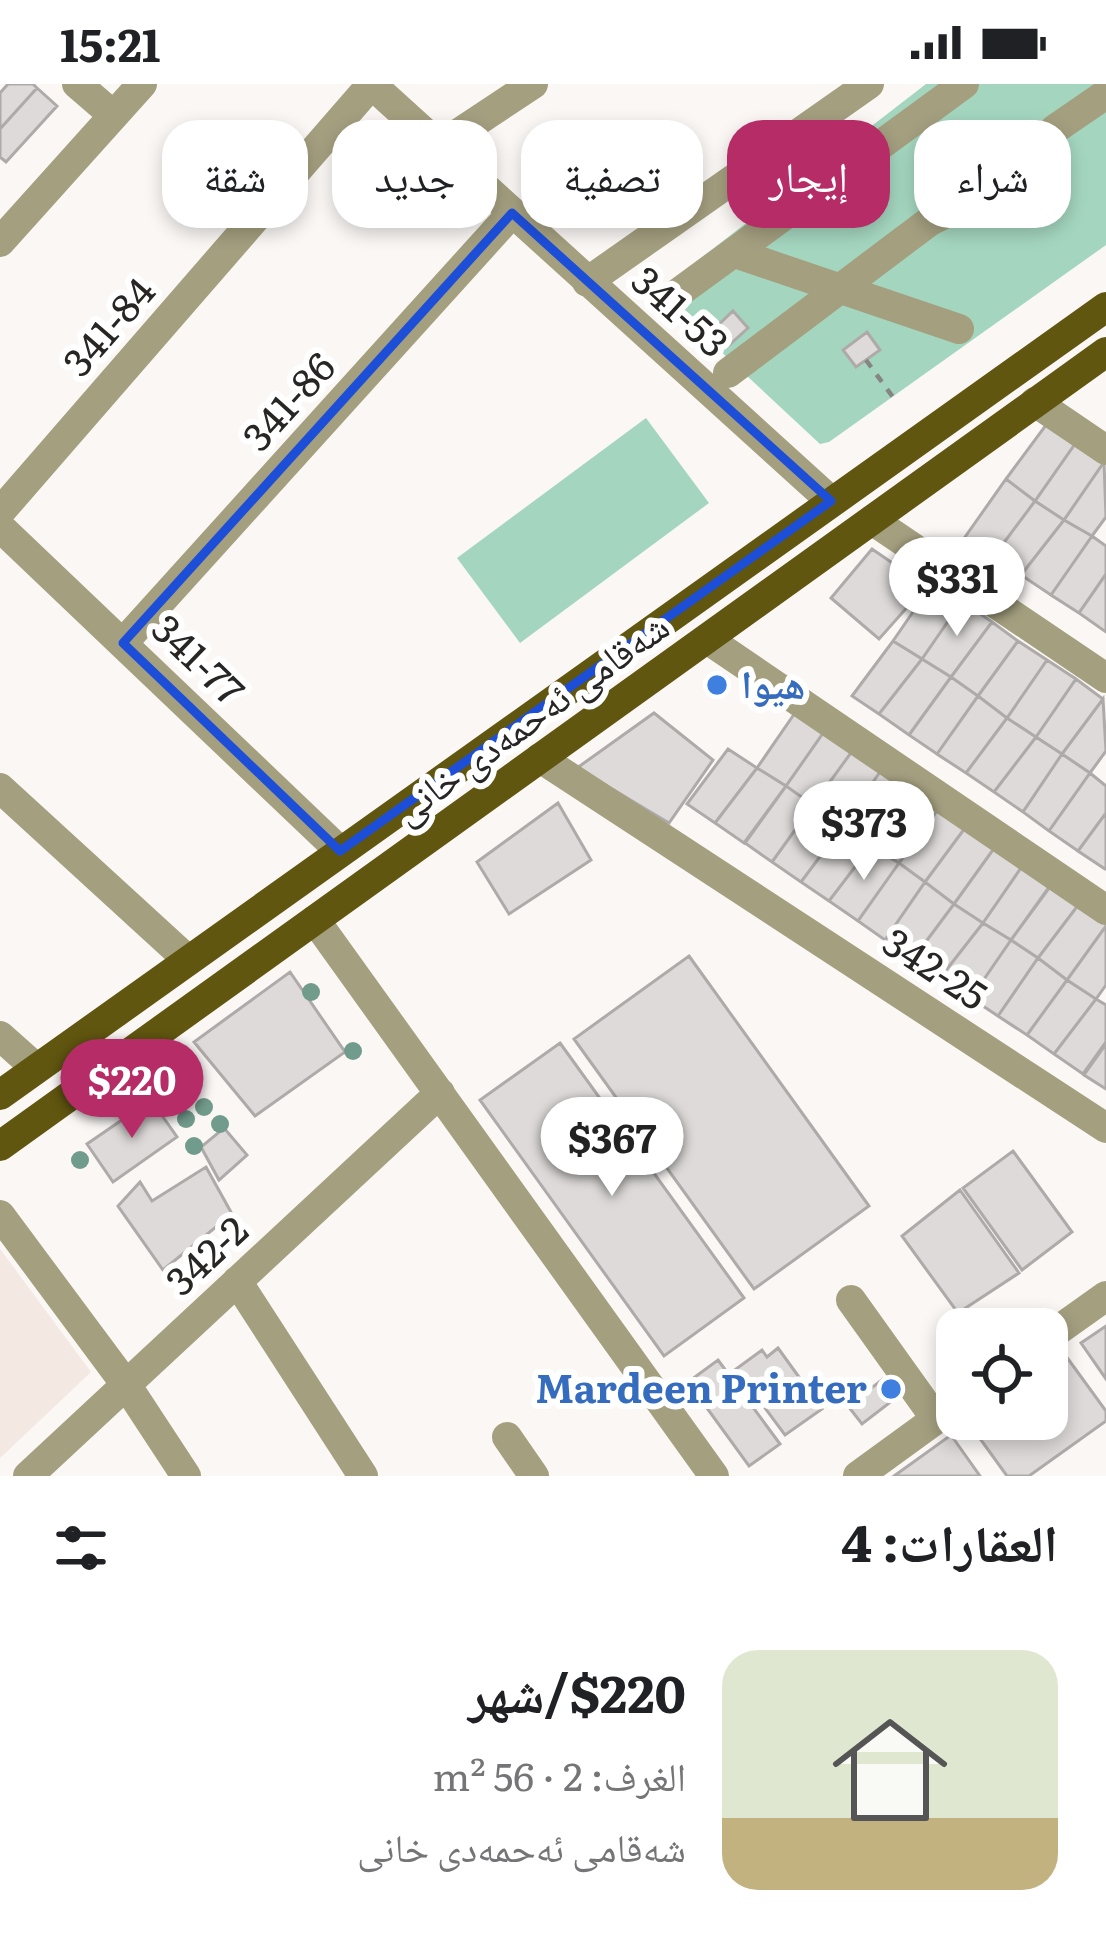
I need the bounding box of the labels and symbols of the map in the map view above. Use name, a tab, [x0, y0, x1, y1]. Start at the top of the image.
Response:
street label: 341-53	[621, 250, 743, 369]
street label: 341-84	[47, 263, 166, 387]
street label: 341-86	[227, 338, 347, 462]
pin: $331	[886, 537, 1028, 639]
street label: شەقامی ئەحمەدی خانی	[379, 595, 679, 836]
street label: 341-77	[141, 599, 260, 717]
place label: هيوا	[741, 653, 805, 711]
marker: هيوا	[704, 672, 730, 698]
pin: $373	[793, 781, 935, 883]
street label: 342-25	[873, 911, 1000, 1022]
pin: $220	[61, 1039, 203, 1141]
pin: $367	[541, 1097, 683, 1199]
street label: 342-2	[151, 1200, 259, 1307]
place label: Mardeen Printer	[536, 1357, 867, 1415]
marker: Mardeen Printer	[878, 1376, 904, 1402]

